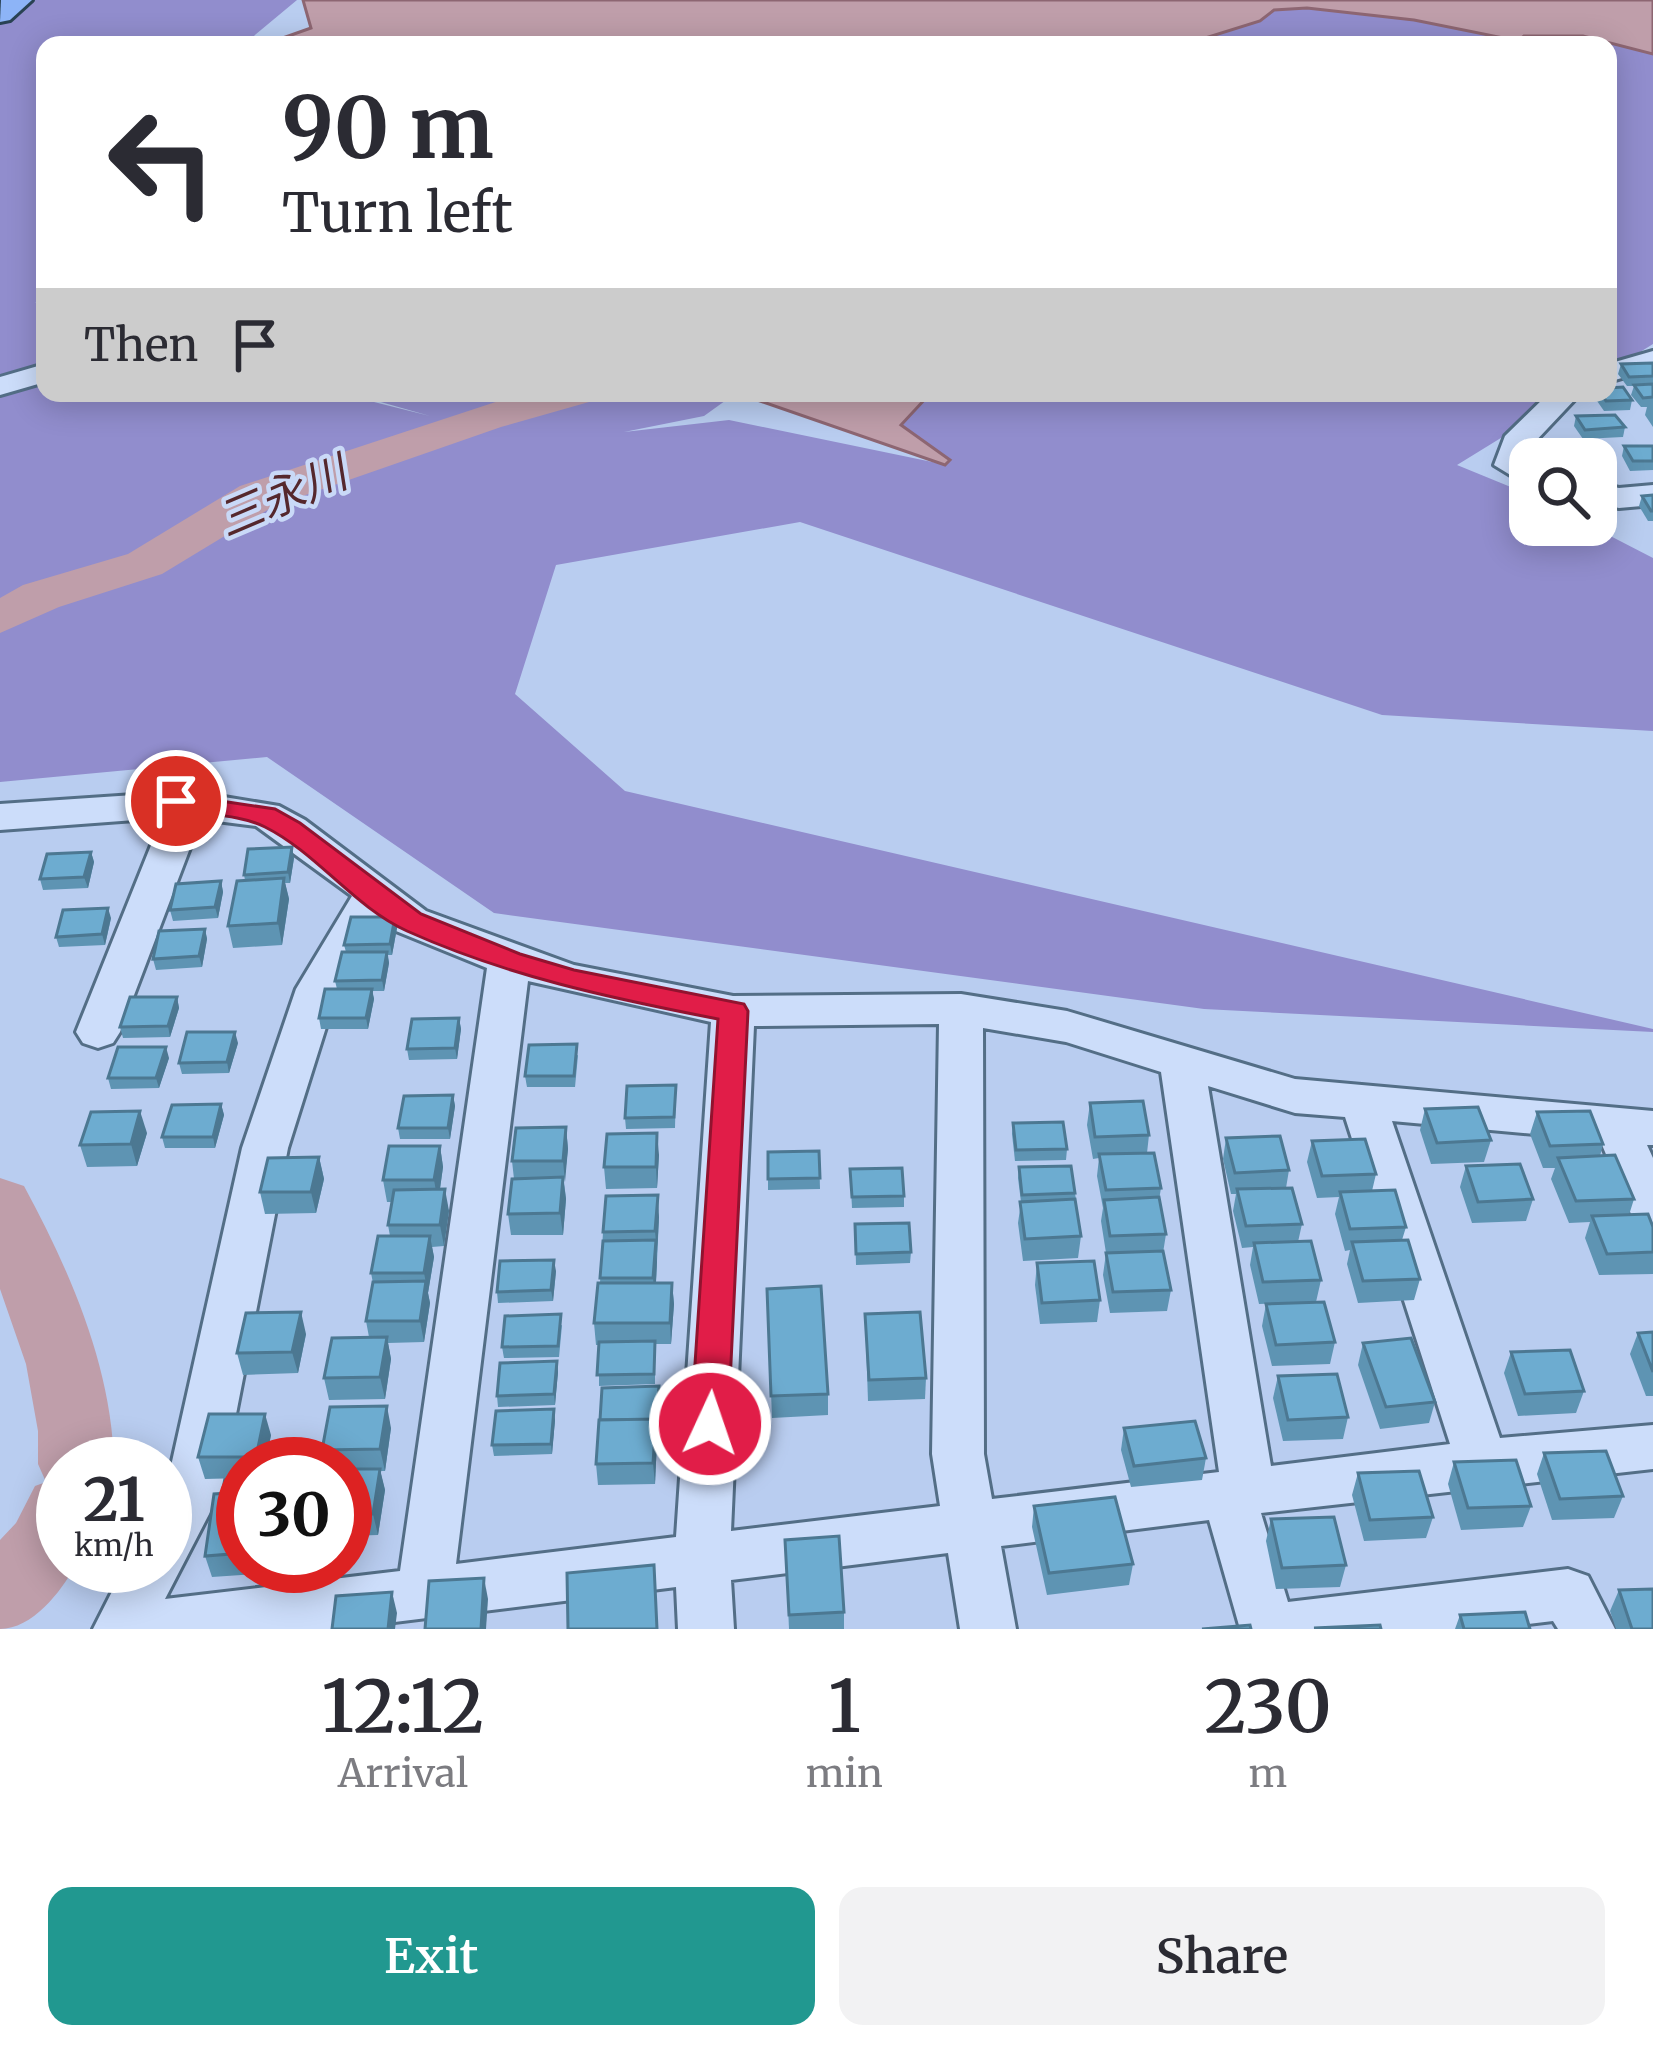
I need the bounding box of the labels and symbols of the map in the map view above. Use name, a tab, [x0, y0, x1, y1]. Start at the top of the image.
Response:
water label: 三永川	[209, 442, 359, 548]
pin	[125, 750, 227, 852]
position arrow	[647, 1361, 773, 1487]
speed limit sign: 30	[216, 1437, 372, 1593]

